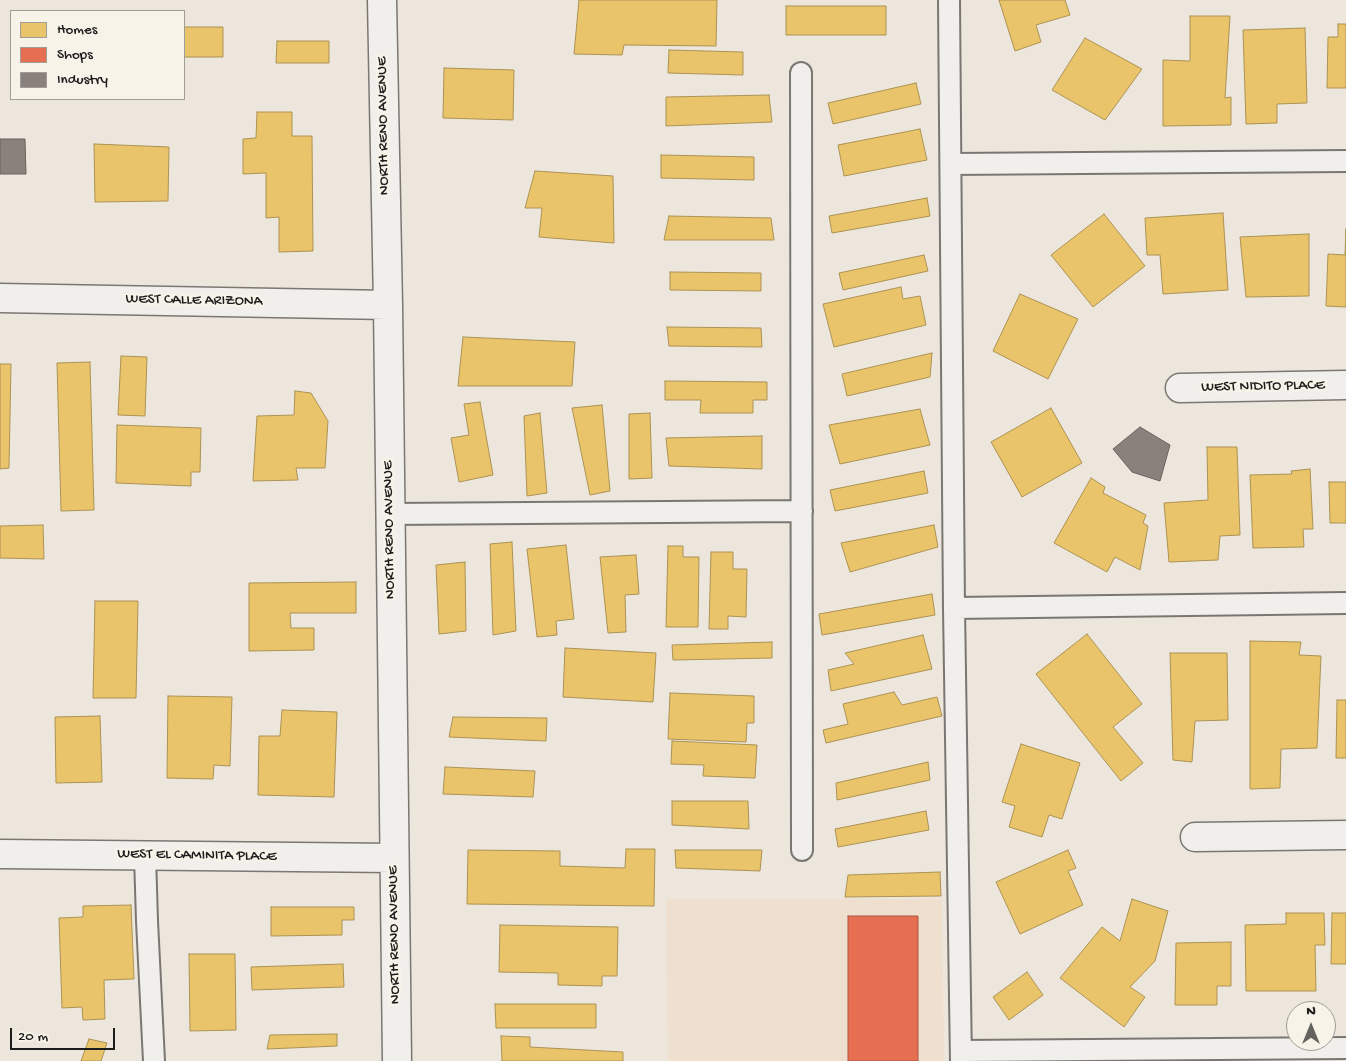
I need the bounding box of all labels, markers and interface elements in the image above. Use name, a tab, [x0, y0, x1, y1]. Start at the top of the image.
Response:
legend	[10, 10, 185, 100]
text: Homes	[57, 21, 97, 39]
text: Shops	[57, 46, 93, 64]
street label: NORTH RENO AVENUE	[374, 57, 394, 195]
text: Industry	[57, 71, 108, 89]
street label: WEST CALLE ARIZONA	[125, 291, 263, 311]
street label: WEST NIDITO PLACE	[1201, 377, 1325, 397]
street label: NORTH RENO AVENUE	[380, 461, 400, 599]
street label: WEST EL CAMINITA PLACE	[117, 846, 277, 866]
street label: NORTH RENO AVENUE	[385, 866, 405, 1004]
north arrow	[1286, 1001, 1336, 1051]
text: N	[1306, 1003, 1316, 1020]
scale bar	[12, 1018, 118, 1050]
text: 20 m	[18, 1028, 48, 1046]

